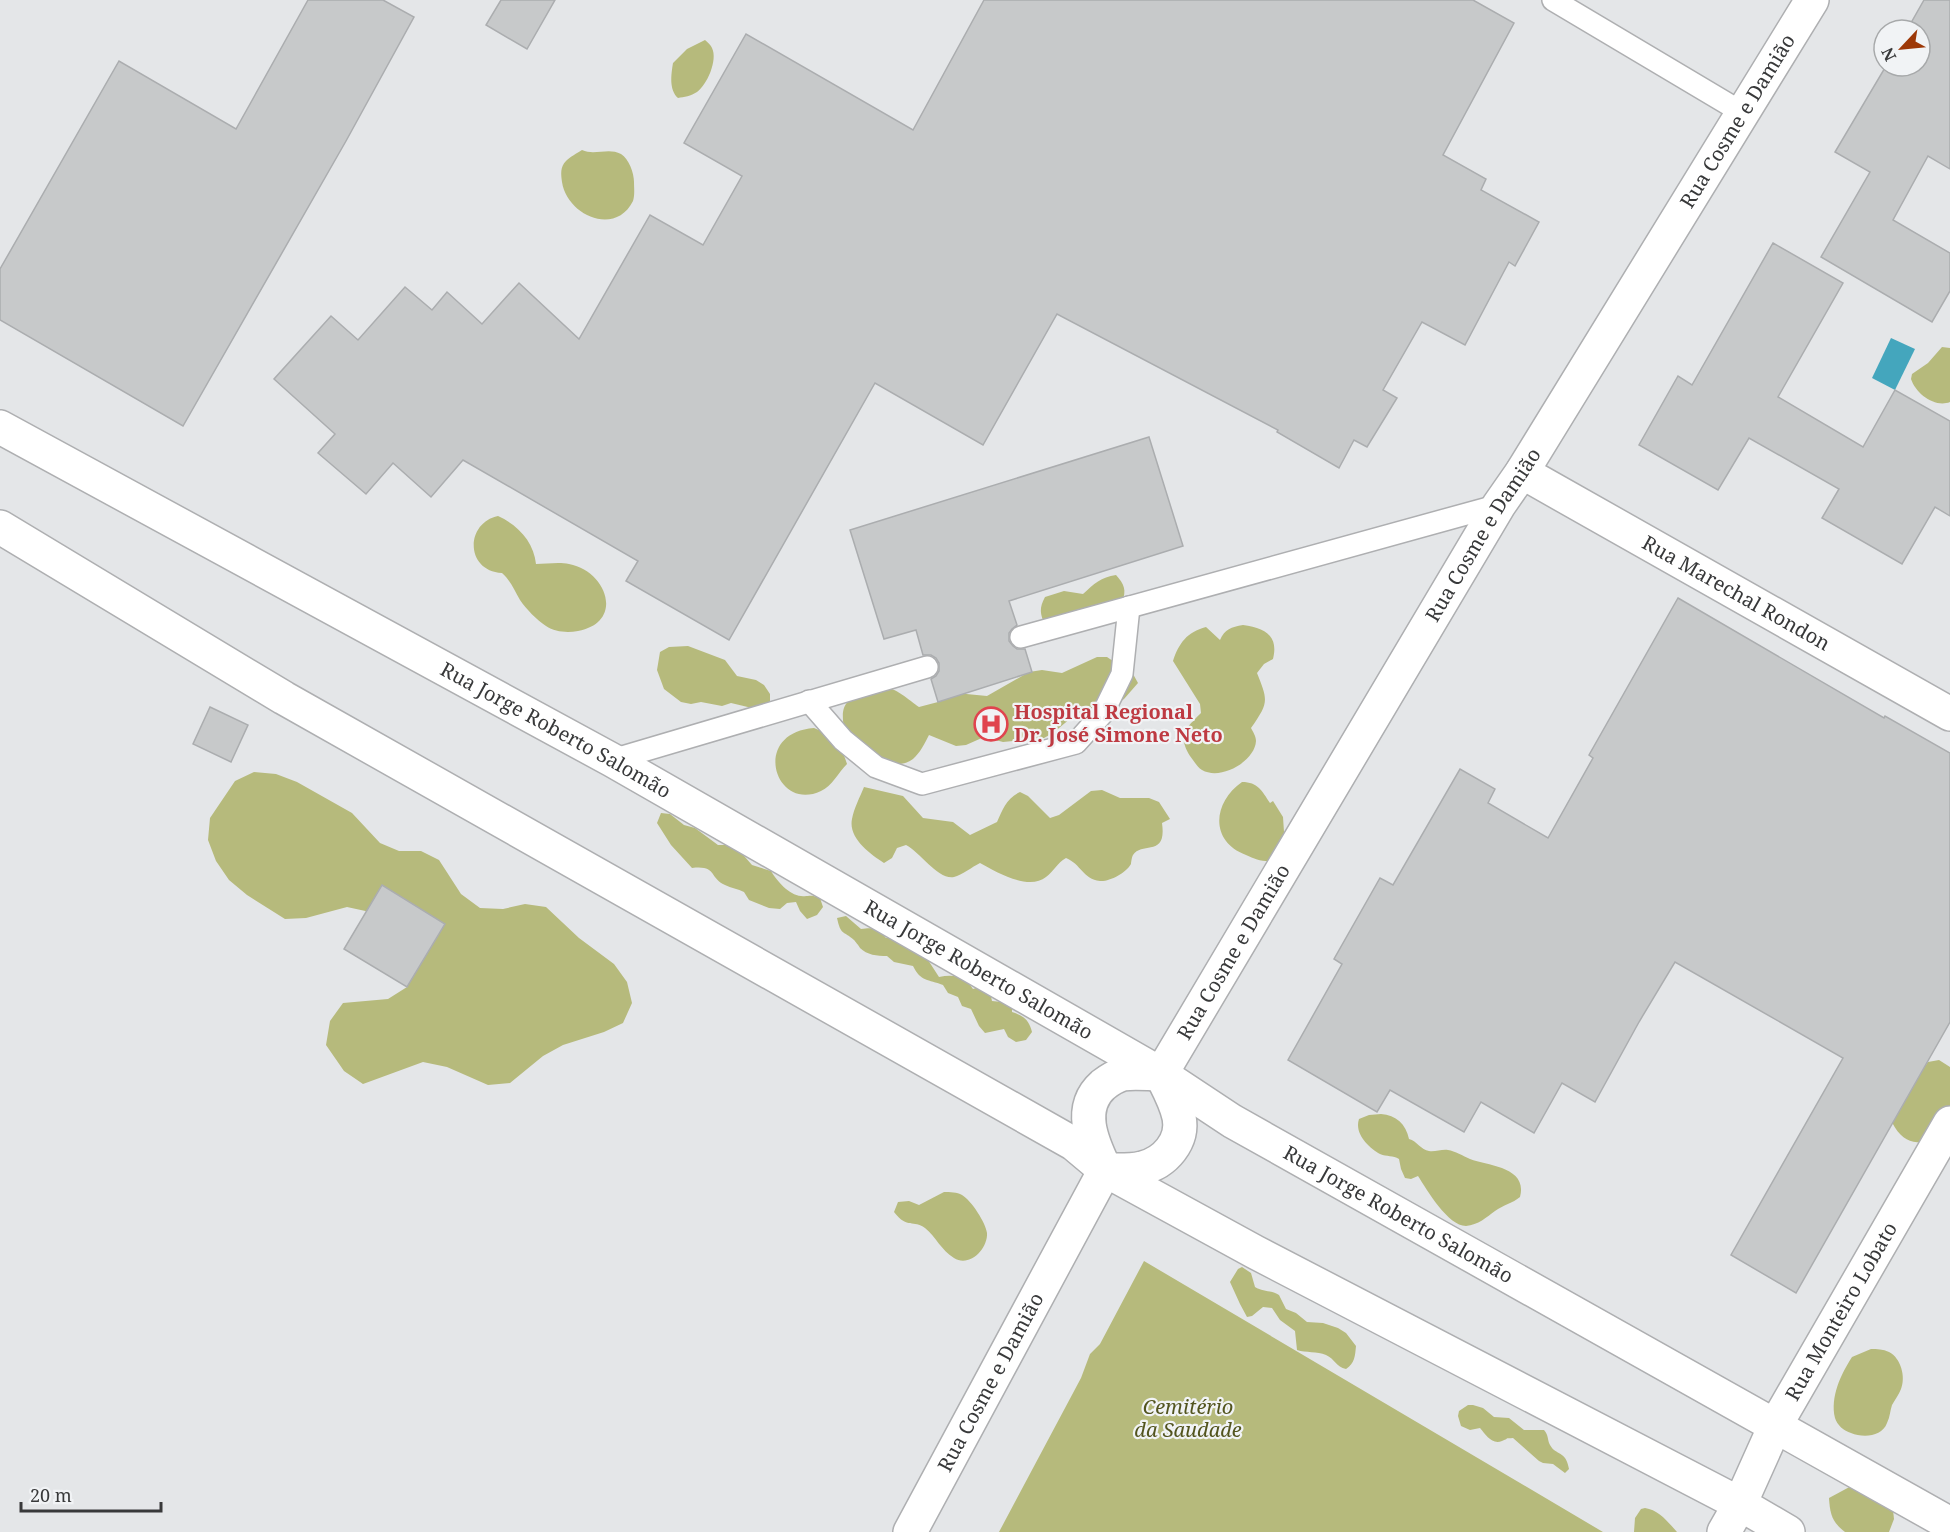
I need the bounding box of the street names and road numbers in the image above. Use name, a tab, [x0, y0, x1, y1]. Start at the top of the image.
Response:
street label: Rua Cosme e Damião	[1673, 29, 1801, 213]
street label: Rua Cosme e Damião	[1419, 443, 1547, 627]
street label: Rua Marechal Rondon	[1637, 529, 1835, 657]
street label: Rua Jorge Roberto Salomão	[436, 655, 676, 804]
street label: Rua Cosme e Damião	[1170, 859, 1296, 1044]
street label: Rua Jorge Roberto Salomão	[859, 893, 1098, 1045]
street label: Rua Jorge Roberto Salomão	[1279, 1139, 1518, 1289]
street label: Rua Monteiro Lobato	[1779, 1217, 1903, 1405]
street label: Rua Cosme e Damião	[931, 1288, 1049, 1476]

